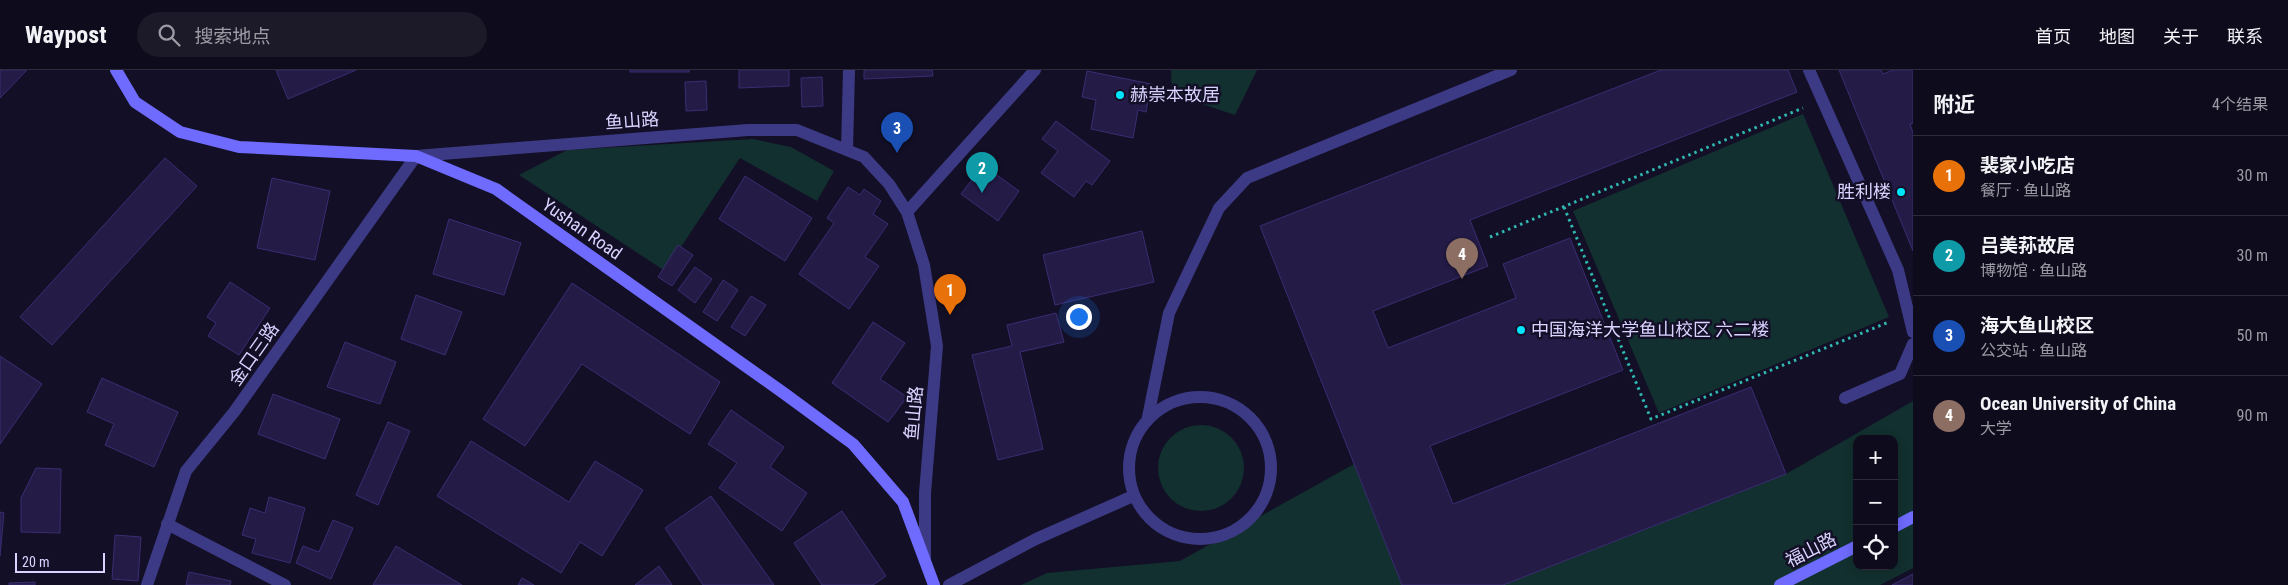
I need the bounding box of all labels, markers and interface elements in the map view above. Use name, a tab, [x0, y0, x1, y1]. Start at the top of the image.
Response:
search box	[137, 12, 487, 57]
text: Waypost	[25, 21, 107, 49]
icon: search	[155, 21, 183, 49]
text: 搜索地点	[195, 25, 271, 48]
text: 首页	[2035, 26, 2071, 47]
text: 地图	[2099, 26, 2135, 47]
text: 关于	[2163, 26, 2199, 47]
text: 联系	[2227, 26, 2263, 47]
place label: 赫崇本故居	[1130, 84, 1220, 105]
marker: 赫崇本故居	[1114, 89, 1126, 101]
text: 附近	[1933, 93, 1975, 117]
text: 4个结果	[2212, 95, 2268, 114]
street label: 鱼山路	[604, 108, 660, 133]
pin: 3	[881, 112, 913, 153]
pin: 2	[966, 152, 998, 193]
text: 裴家小吃店	[1980, 154, 2075, 177]
text: 1	[1945, 166, 1953, 185]
text: 30 m	[2236, 166, 2268, 185]
place label: 胜利楼	[1837, 181, 1891, 202]
text: 餐厅 · 鱼山路	[1980, 181, 2071, 200]
marker: 胜利楼	[1895, 186, 1907, 198]
street label: Yushan Road	[538, 194, 626, 264]
text: 吕美荪故居	[1980, 234, 2075, 257]
pin: 4	[1446, 238, 1478, 279]
text: 2	[1945, 246, 1953, 265]
text: 30 m	[2236, 246, 2268, 265]
text: 博物馆 · 鱼山路	[1980, 261, 2087, 280]
pin: 1	[934, 274, 966, 315]
your location	[1066, 304, 1092, 330]
text: 海大鱼山校区	[1980, 314, 2094, 337]
street label: 金口三路	[224, 318, 283, 389]
place label: 中国海洋大学鱼山校区 六二楼	[1531, 319, 1769, 340]
marker: 中国海洋大学鱼山校区 六二楼	[1515, 324, 1527, 336]
text: 3	[1945, 326, 1953, 345]
text: 50 m	[2236, 326, 2268, 345]
text: 公交站 · 鱼山路	[1980, 341, 2087, 360]
street label: 鱼山路	[901, 385, 926, 441]
text: Ocean University of China	[1980, 392, 2176, 415]
text: 4	[1945, 406, 1953, 425]
text: 90 m	[2236, 406, 2268, 425]
text: 大学	[1980, 419, 2012, 438]
map controls	[1853, 435, 1898, 570]
button: +	[1853, 435, 1898, 480]
button: −	[1853, 480, 1898, 525]
button: locate	[1853, 525, 1898, 570]
street label: 福山路	[1782, 528, 1840, 571]
scale bar	[15, 550, 105, 573]
text: 20 m	[22, 554, 50, 570]

